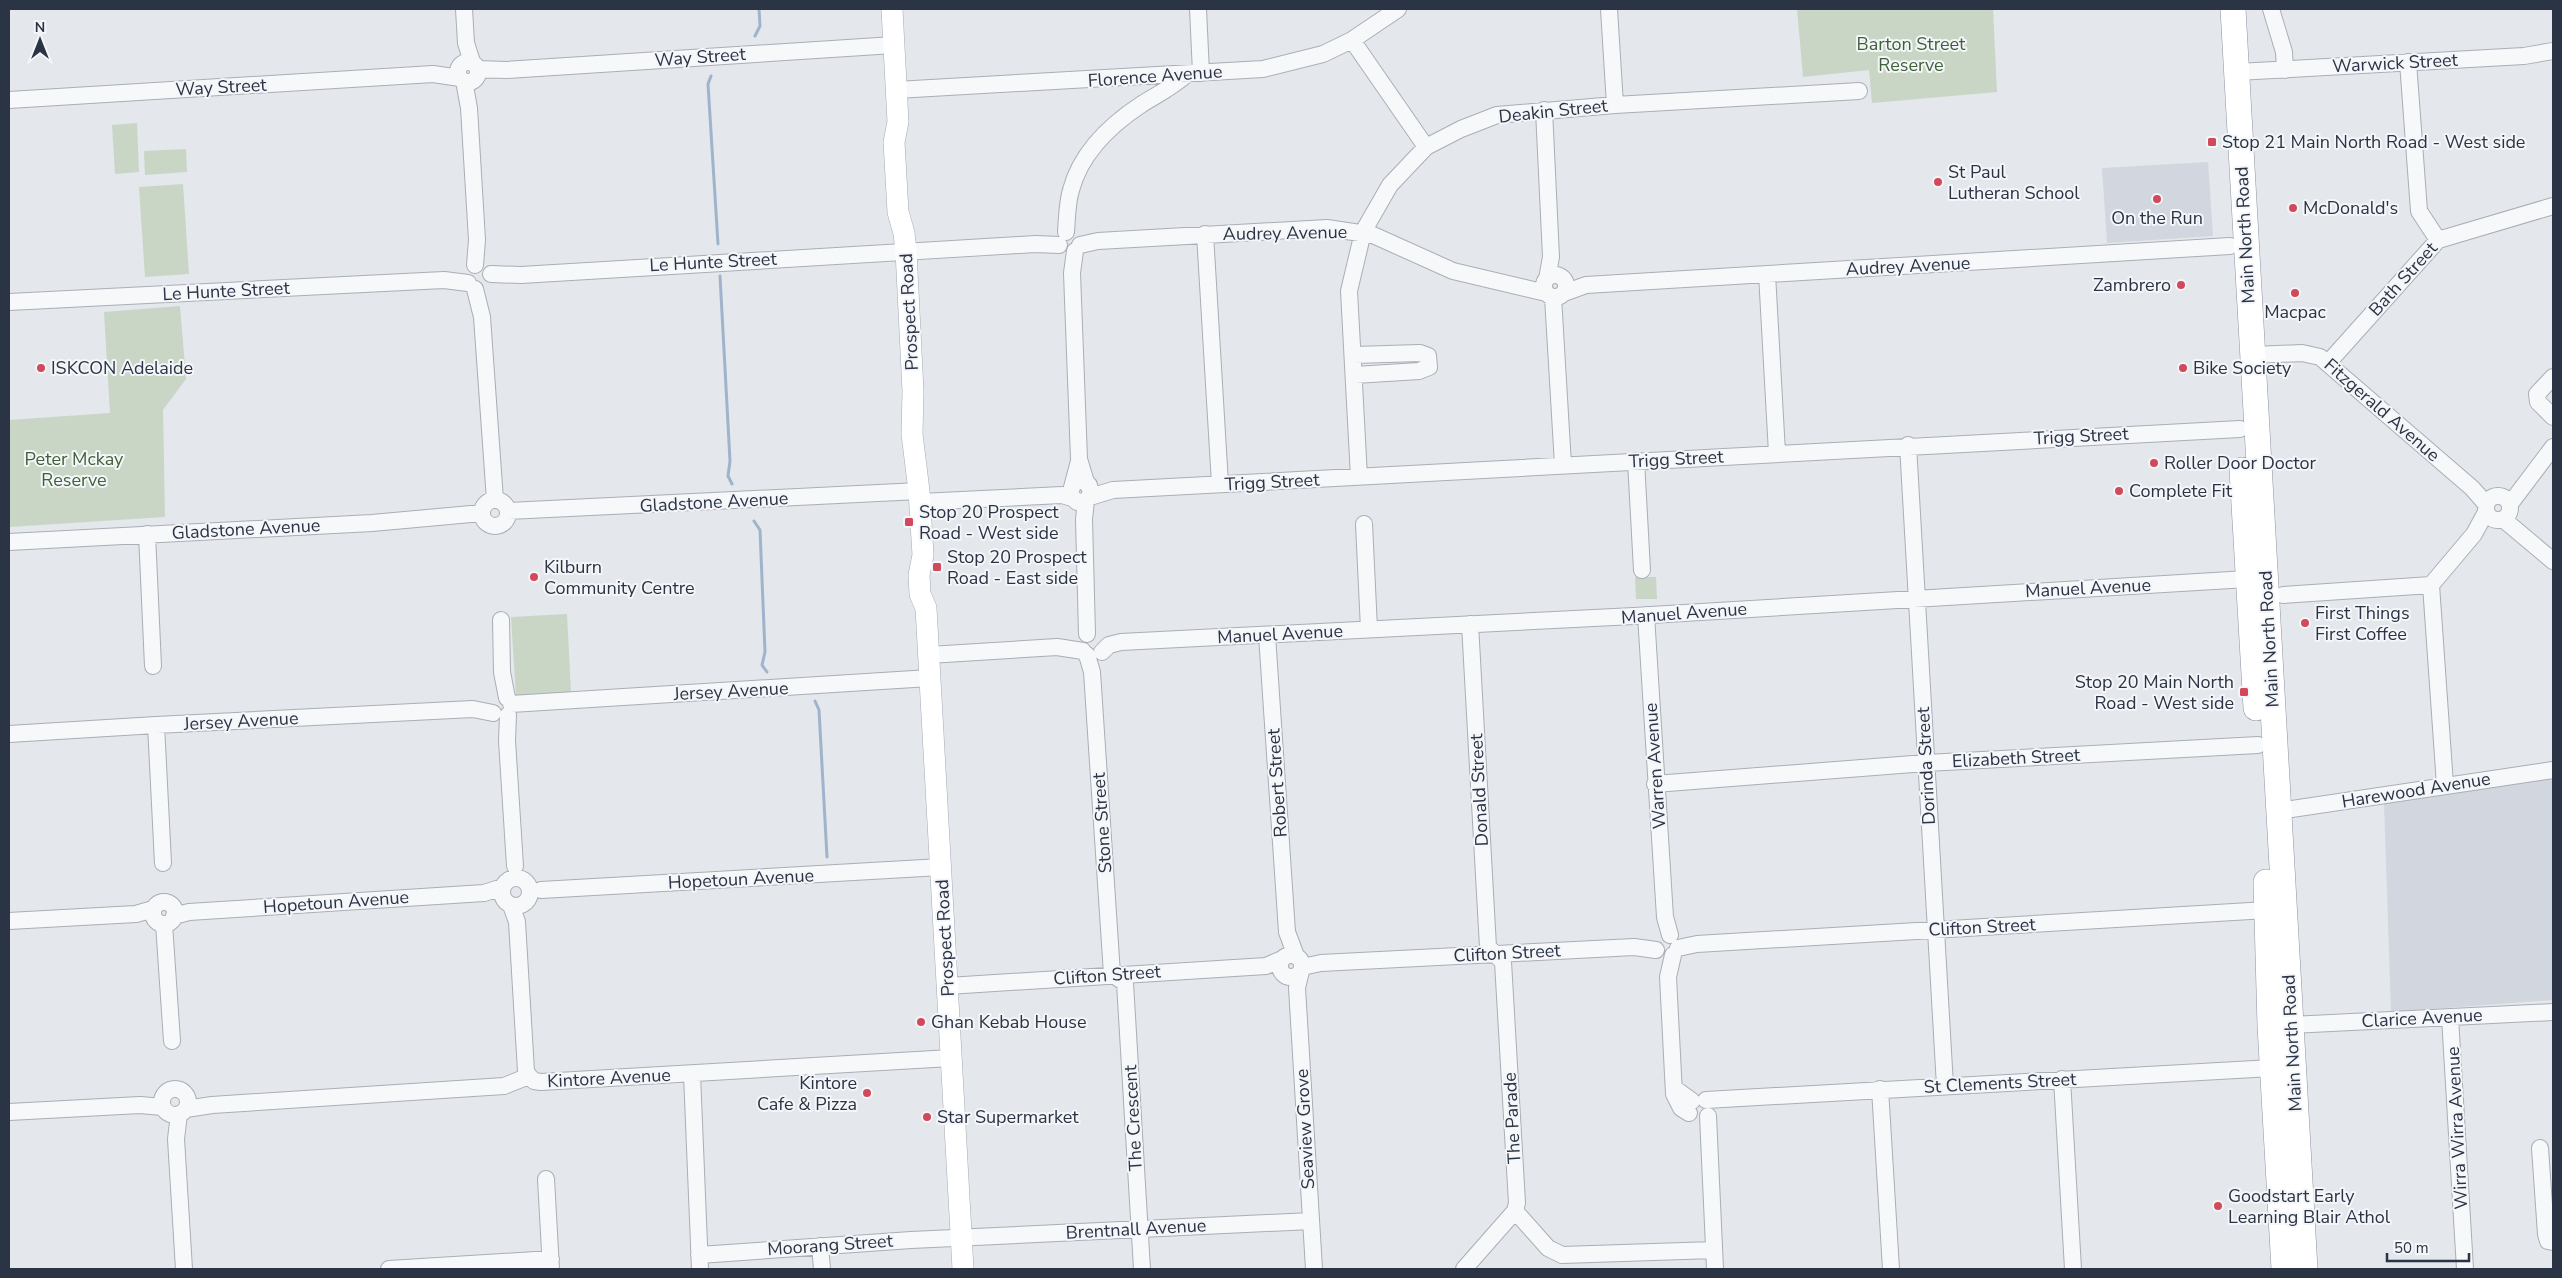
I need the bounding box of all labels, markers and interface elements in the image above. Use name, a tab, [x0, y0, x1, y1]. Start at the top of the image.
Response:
north arrow	[15, 15, 65, 65]
text: N	[35, 18, 45, 37]
park label: Barton Street Reserve	[1857, 32, 1966, 77]
street label: Way Street	[654, 42, 747, 72]
street label: Warwick Street	[2332, 48, 2459, 78]
street label: Florence Avenue	[1087, 59, 1223, 93]
street label: Way Street	[175, 73, 268, 101]
street label: Deakin Street	[1497, 93, 1609, 129]
place label: Stop 21 Main North Road - West side	[2222, 130, 2525, 154]
marker: Stop 21 Main North Road - West side	[2206, 136, 2218, 148]
place label: St Paul Lutheran School	[1948, 160, 2080, 205]
street label: Main North Road	[2229, 166, 2261, 304]
marker: St Paul Lutheran School	[1932, 176, 1944, 188]
marker: On the Run	[2151, 193, 2163, 205]
place label: McDonald's	[2303, 196, 2398, 220]
marker: McDonald's	[2287, 202, 2299, 214]
place label: On the Run	[2111, 206, 2203, 230]
street label: Audrey Avenue	[1222, 220, 1348, 246]
street label: Bath Street	[2363, 236, 2443, 321]
street label: Le Hunte Street	[649, 247, 778, 277]
street label: Audrey Avenue	[1845, 251, 1971, 281]
street label: Prospect Road	[894, 253, 924, 371]
place label: Zambrero	[2093, 273, 2171, 297]
street label: Le Hunte Street	[162, 276, 291, 306]
marker: Zambrero	[2175, 279, 2187, 291]
marker: Macpac	[2289, 287, 2301, 299]
place label: Macpac	[2264, 300, 2326, 324]
street label: Fitzgerald Avenue	[2319, 353, 2445, 467]
place label: ISKCON Adelaide	[51, 356, 193, 380]
place label: Bike Society	[2193, 356, 2292, 380]
marker: ISKCON Adelaide	[35, 362, 47, 374]
marker: Bike Society	[2177, 362, 2189, 374]
street label: Trigg Street	[2033, 421, 2130, 450]
street label: Trigg Street	[1628, 444, 1725, 473]
park label: Peter Mckay Reserve	[25, 447, 124, 492]
place label: Roller Door Doctor	[2164, 451, 2316, 475]
marker: Roller Door Doctor	[2148, 457, 2160, 469]
street label: Trigg Street	[1224, 467, 1321, 496]
place label: Complete Fit	[2129, 479, 2233, 503]
marker: Complete Fit	[2113, 485, 2125, 497]
street label: Gladstone Avenue	[639, 486, 789, 518]
place label: Stop 20 Prospect Road - West side	[919, 500, 1059, 545]
street label: Gladstone Avenue	[171, 513, 321, 545]
marker: Stop 20 Prospect Road - West side	[903, 516, 915, 528]
place label: Stop 20 Prospect Road - East side	[947, 545, 1087, 590]
place label: Kilburn Community Centre	[544, 555, 695, 600]
marker: Stop 20 Prospect Road - East side	[931, 561, 943, 573]
street label: Main North Road	[2253, 570, 2285, 708]
marker: Kilburn Community Centre	[528, 571, 540, 583]
street label: Manuel Avenue	[2024, 573, 2152, 603]
street label: Manuel Avenue	[1620, 597, 1748, 629]
place label: First Things First Coffee	[2315, 601, 2410, 646]
marker: First Things First Coffee	[2299, 617, 2311, 629]
street label: Manuel Avenue	[1216, 619, 1344, 649]
place label: Stop 20 Main North Road - West side	[2075, 670, 2234, 715]
street label: Jersey Avenue	[672, 676, 789, 706]
marker: Stop 20 Main North Road - West side	[2238, 686, 2250, 698]
street label: Warren Avenue	[1639, 702, 1671, 830]
street label: Jersey Avenue	[182, 706, 299, 736]
street label: Dorinda Street	[1911, 706, 1941, 826]
street label: Robert Street	[1261, 727, 1293, 838]
street label: Donald Street	[1464, 732, 1494, 847]
street label: Elizabeth Street	[1951, 743, 2081, 773]
street label: Harewood Avenue	[2340, 766, 2492, 814]
street label: Stone Street	[1086, 771, 1117, 874]
street label: Hopetoun Avenue	[667, 863, 815, 895]
street label: Prospect Road	[930, 879, 960, 997]
street label: Hopetoun Avenue	[262, 885, 410, 919]
street label: Clifton Street	[1928, 912, 2037, 942]
street label: Clifton Street	[1453, 938, 1562, 968]
street label: Clifton Street	[1053, 959, 1162, 991]
street label: Main North Road	[2276, 974, 2308, 1112]
street label: Clarice Avenue	[2361, 1003, 2483, 1033]
place label: Ghan Kebab House	[931, 1010, 1087, 1034]
marker: Ghan Kebab House	[915, 1016, 927, 1028]
street label: Wirra Wirra Avenue	[2441, 1046, 2473, 1210]
street label: Kintore Avenue	[547, 1063, 671, 1093]
street label: The Crescent	[1118, 1064, 1148, 1172]
street label: St Clements Street	[1923, 1067, 2078, 1099]
street label: Seaview Grove	[1290, 1068, 1320, 1190]
place label: Kintore Cafe & Pizza	[757, 1071, 857, 1116]
street label: The Parade	[1498, 1072, 1526, 1164]
marker: Kintore Cafe & Pizza	[861, 1087, 873, 1099]
place label: Star Supermarket	[937, 1105, 1079, 1129]
marker: Star Supermarket	[921, 1111, 933, 1123]
place label: Goodstart Early Learning Blair Athol	[2228, 1184, 2391, 1229]
marker: Goodstart Early Learning Blair Athol	[2212, 1200, 2224, 1212]
street label: Brentnall Avenue	[1065, 1213, 1207, 1245]
street label: Moorang Street	[766, 1229, 894, 1261]
scale bar	[2387, 1230, 2470, 1262]
text: 50 m	[2394, 1238, 2429, 1258]

